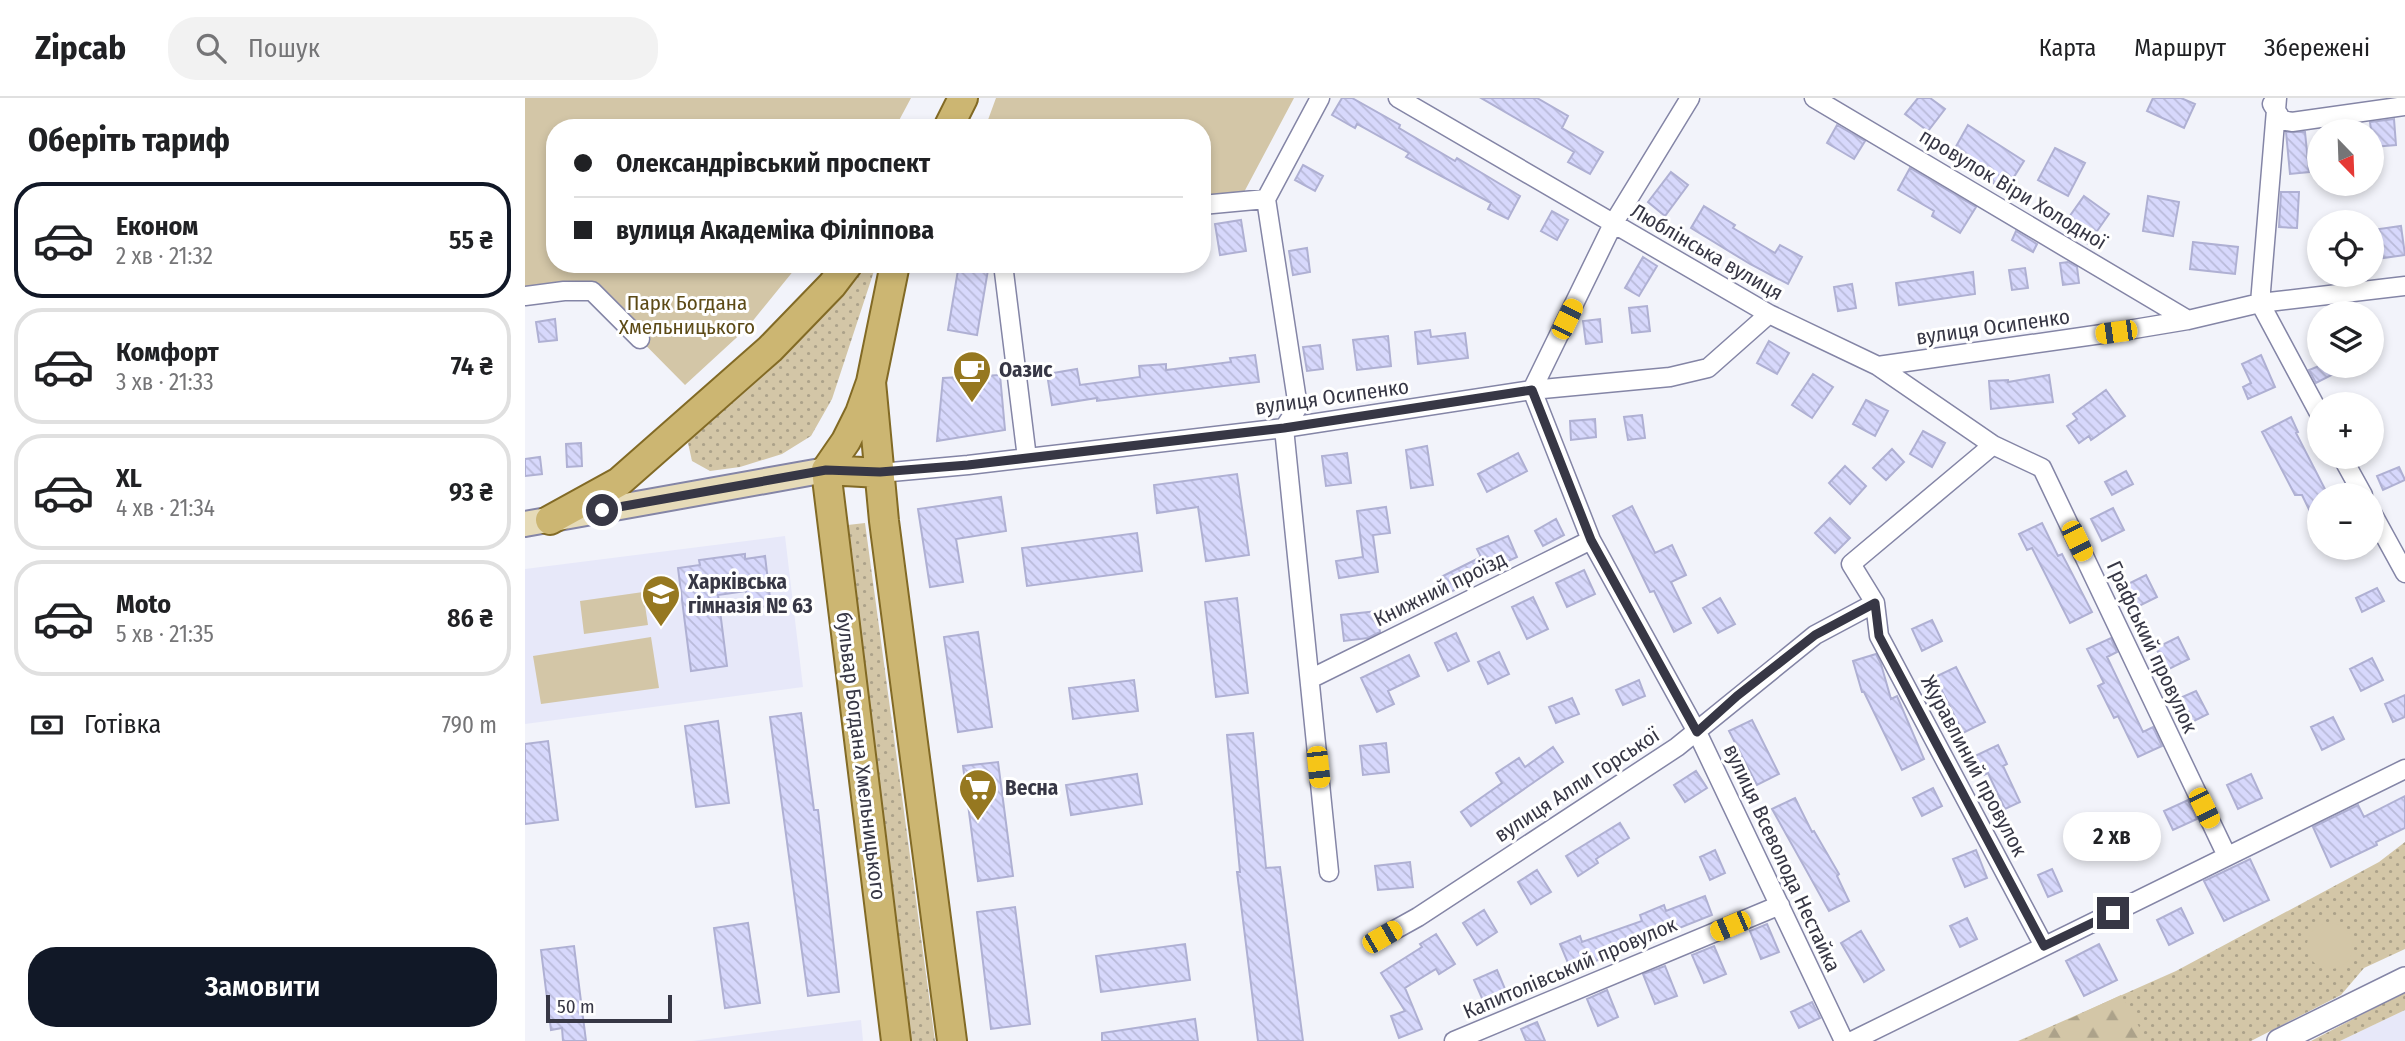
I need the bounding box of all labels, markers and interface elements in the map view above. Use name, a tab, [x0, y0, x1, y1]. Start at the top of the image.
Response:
search box	[168, 17, 658, 80]
text: Zipcab	[35, 28, 126, 68]
icon: search	[192, 29, 230, 67]
text: Пошук	[248, 33, 320, 64]
text: Карта	[2039, 34, 2096, 62]
text: Маршрут	[2134, 34, 2226, 62]
text: Збережені	[2264, 34, 2370, 62]
north arrow	[2307, 119, 2383, 196]
map controls	[2307, 119, 2384, 560]
text: Оберіть тариф	[28, 121, 230, 159]
street label: провулок Віри Холодної	[1915, 123, 2112, 256]
text: Олександрівський проспект	[616, 148, 930, 179]
street label: Люблінська вулиця	[1626, 198, 1788, 306]
icon: car	[32, 209, 95, 272]
button: locate	[2307, 210, 2384, 287]
text: Економ	[116, 211, 198, 242]
text: вулиця Академіка Філіппова	[616, 215, 934, 246]
text: 55 ₴	[449, 225, 493, 256]
text: 2 хв · 21:32	[116, 242, 213, 270]
park label: Парк Богдана Хмельницького	[619, 290, 755, 340]
car	[1549, 296, 1586, 342]
button: layers	[2307, 301, 2384, 378]
street label: вулиця Осипенко	[1915, 303, 2071, 351]
car	[2094, 319, 2139, 345]
icon: car	[32, 335, 95, 398]
text: Комфорт	[116, 337, 219, 368]
cafe icon: Оазис	[951, 349, 993, 404]
text: 74 ₴	[451, 351, 493, 382]
place label: Оазис	[999, 357, 1053, 383]
text: 3 хв · 21:33	[116, 368, 214, 396]
street label: вулиця Осипенко	[1254, 373, 1410, 421]
button: +	[2307, 392, 2384, 469]
icon: car	[32, 461, 95, 524]
text: XL	[116, 463, 142, 494]
text: 93 ₴	[449, 477, 493, 508]
button: −	[2307, 483, 2384, 560]
text: 4 хв · 21:34	[116, 494, 215, 522]
route start	[586, 494, 618, 526]
car	[2059, 518, 2096, 564]
street label: Книжний проїзд	[1370, 546, 1510, 632]
street label: Графський провулок	[2101, 557, 2203, 737]
place label: Харківська гімназія № 63	[687, 569, 813, 619]
school or university icon: Харківська гімназія № 63	[640, 573, 682, 628]
icon: car	[32, 587, 95, 650]
text: Moto	[116, 589, 171, 620]
text: 86 ₴	[447, 603, 493, 634]
street label: бульвар Богдана Хмельницького	[830, 610, 892, 902]
text: 5 хв · 21:35	[116, 620, 214, 648]
street label: Журавлиний провулок	[1915, 671, 2033, 861]
icon: cash	[28, 706, 66, 744]
text: Готівка	[84, 709, 161, 740]
text: 790 m	[442, 711, 497, 739]
street label: вулиця Алли Горської	[1490, 722, 1665, 848]
street label: вулиця Всеволода Нестайка	[1718, 740, 1846, 976]
car	[1306, 745, 1331, 789]
supermarket icon: Весна	[957, 767, 999, 822]
place label: Весна	[1005, 775, 1058, 801]
car	[2186, 785, 2223, 831]
callout: 2 хв	[2064, 812, 2162, 860]
text: 2 хв	[2093, 822, 2131, 850]
route end	[2097, 897, 2129, 929]
car	[1707, 908, 1754, 944]
street label: Капитолівський провулок	[1459, 911, 1681, 1025]
car	[1359, 917, 1406, 957]
button: Замовити	[28, 947, 497, 1027]
scale bar	[546, 992, 672, 1024]
text: 50 m	[557, 995, 595, 1018]

